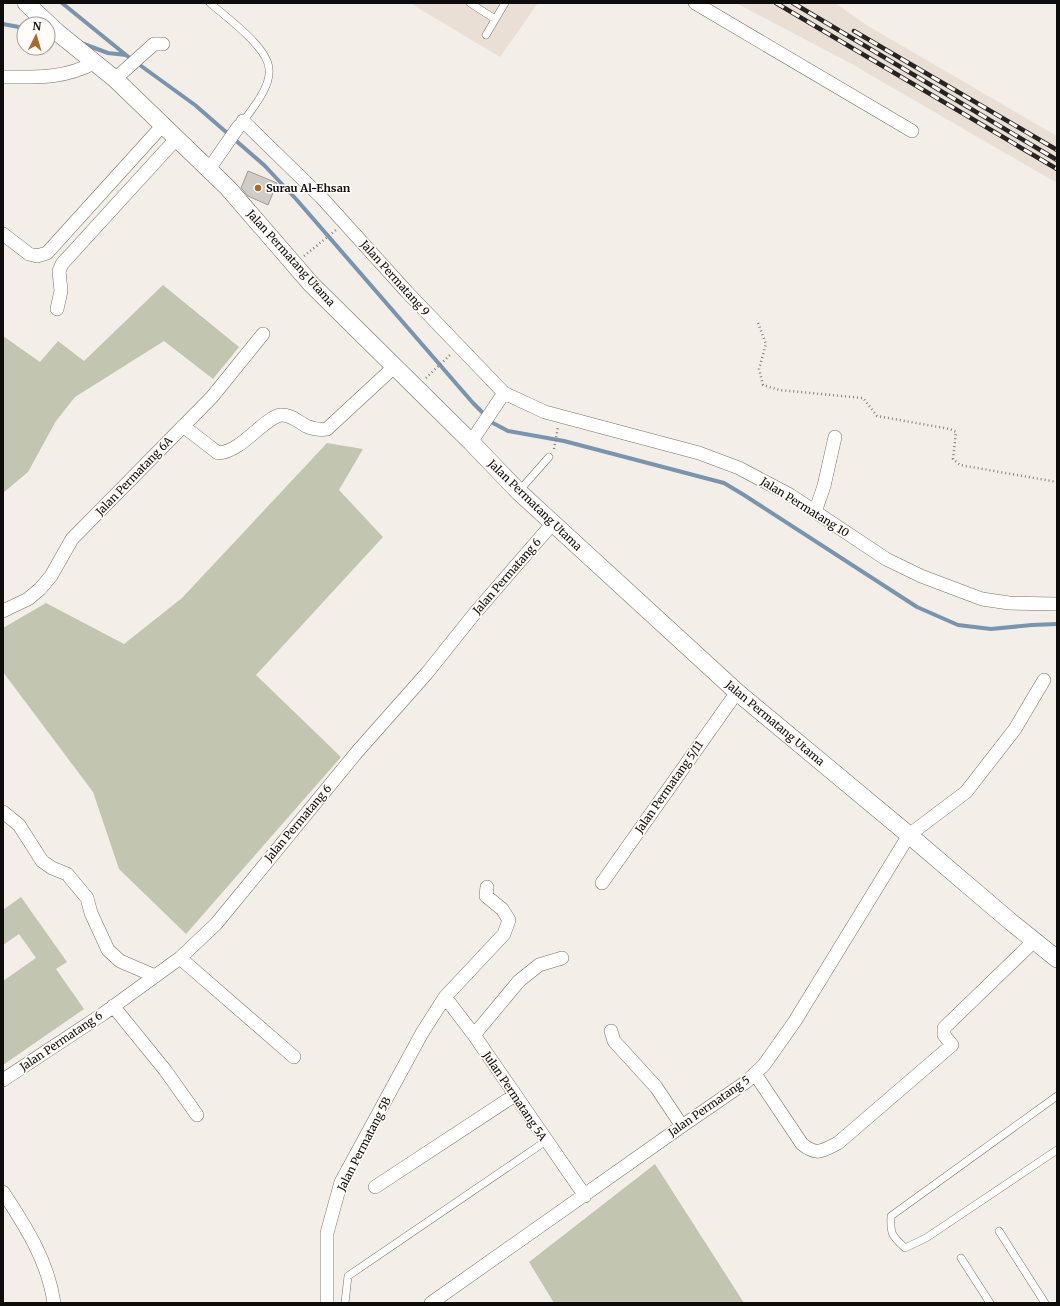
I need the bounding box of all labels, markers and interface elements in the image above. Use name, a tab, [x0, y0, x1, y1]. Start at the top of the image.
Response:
north arrow	[16, 16, 56, 56]
text: N	[32, 19, 42, 33]
place label: Surau Al-Ehsan	[266, 181, 351, 195]
marker: Surau Al-Ehsan	[253, 183, 263, 193]
street label: Jalan Permatang Utama	[243, 206, 338, 309]
street label: Jalan Permatang 9	[357, 237, 433, 319]
street label: Jalan Permatang 6A	[92, 433, 175, 519]
street label: Jalan Permatang Utama	[484, 456, 585, 554]
street label: Jalan Permatang 10	[757, 474, 852, 540]
street label: Jalan Permatang 6	[469, 535, 544, 618]
street label: Jalan Permatang Utama	[722, 677, 827, 769]
street label: Jalan Permatang 5/11	[631, 738, 706, 837]
street label: Jalan Permatang 6	[261, 781, 335, 865]
street label: Jalan Permatang 6	[16, 1008, 105, 1074]
street label: Julan Permatang 5A	[479, 1048, 550, 1143]
street label: Jalan Permatang 5	[665, 1073, 752, 1140]
street label: Jalan Permatang 5B	[334, 1094, 394, 1194]

